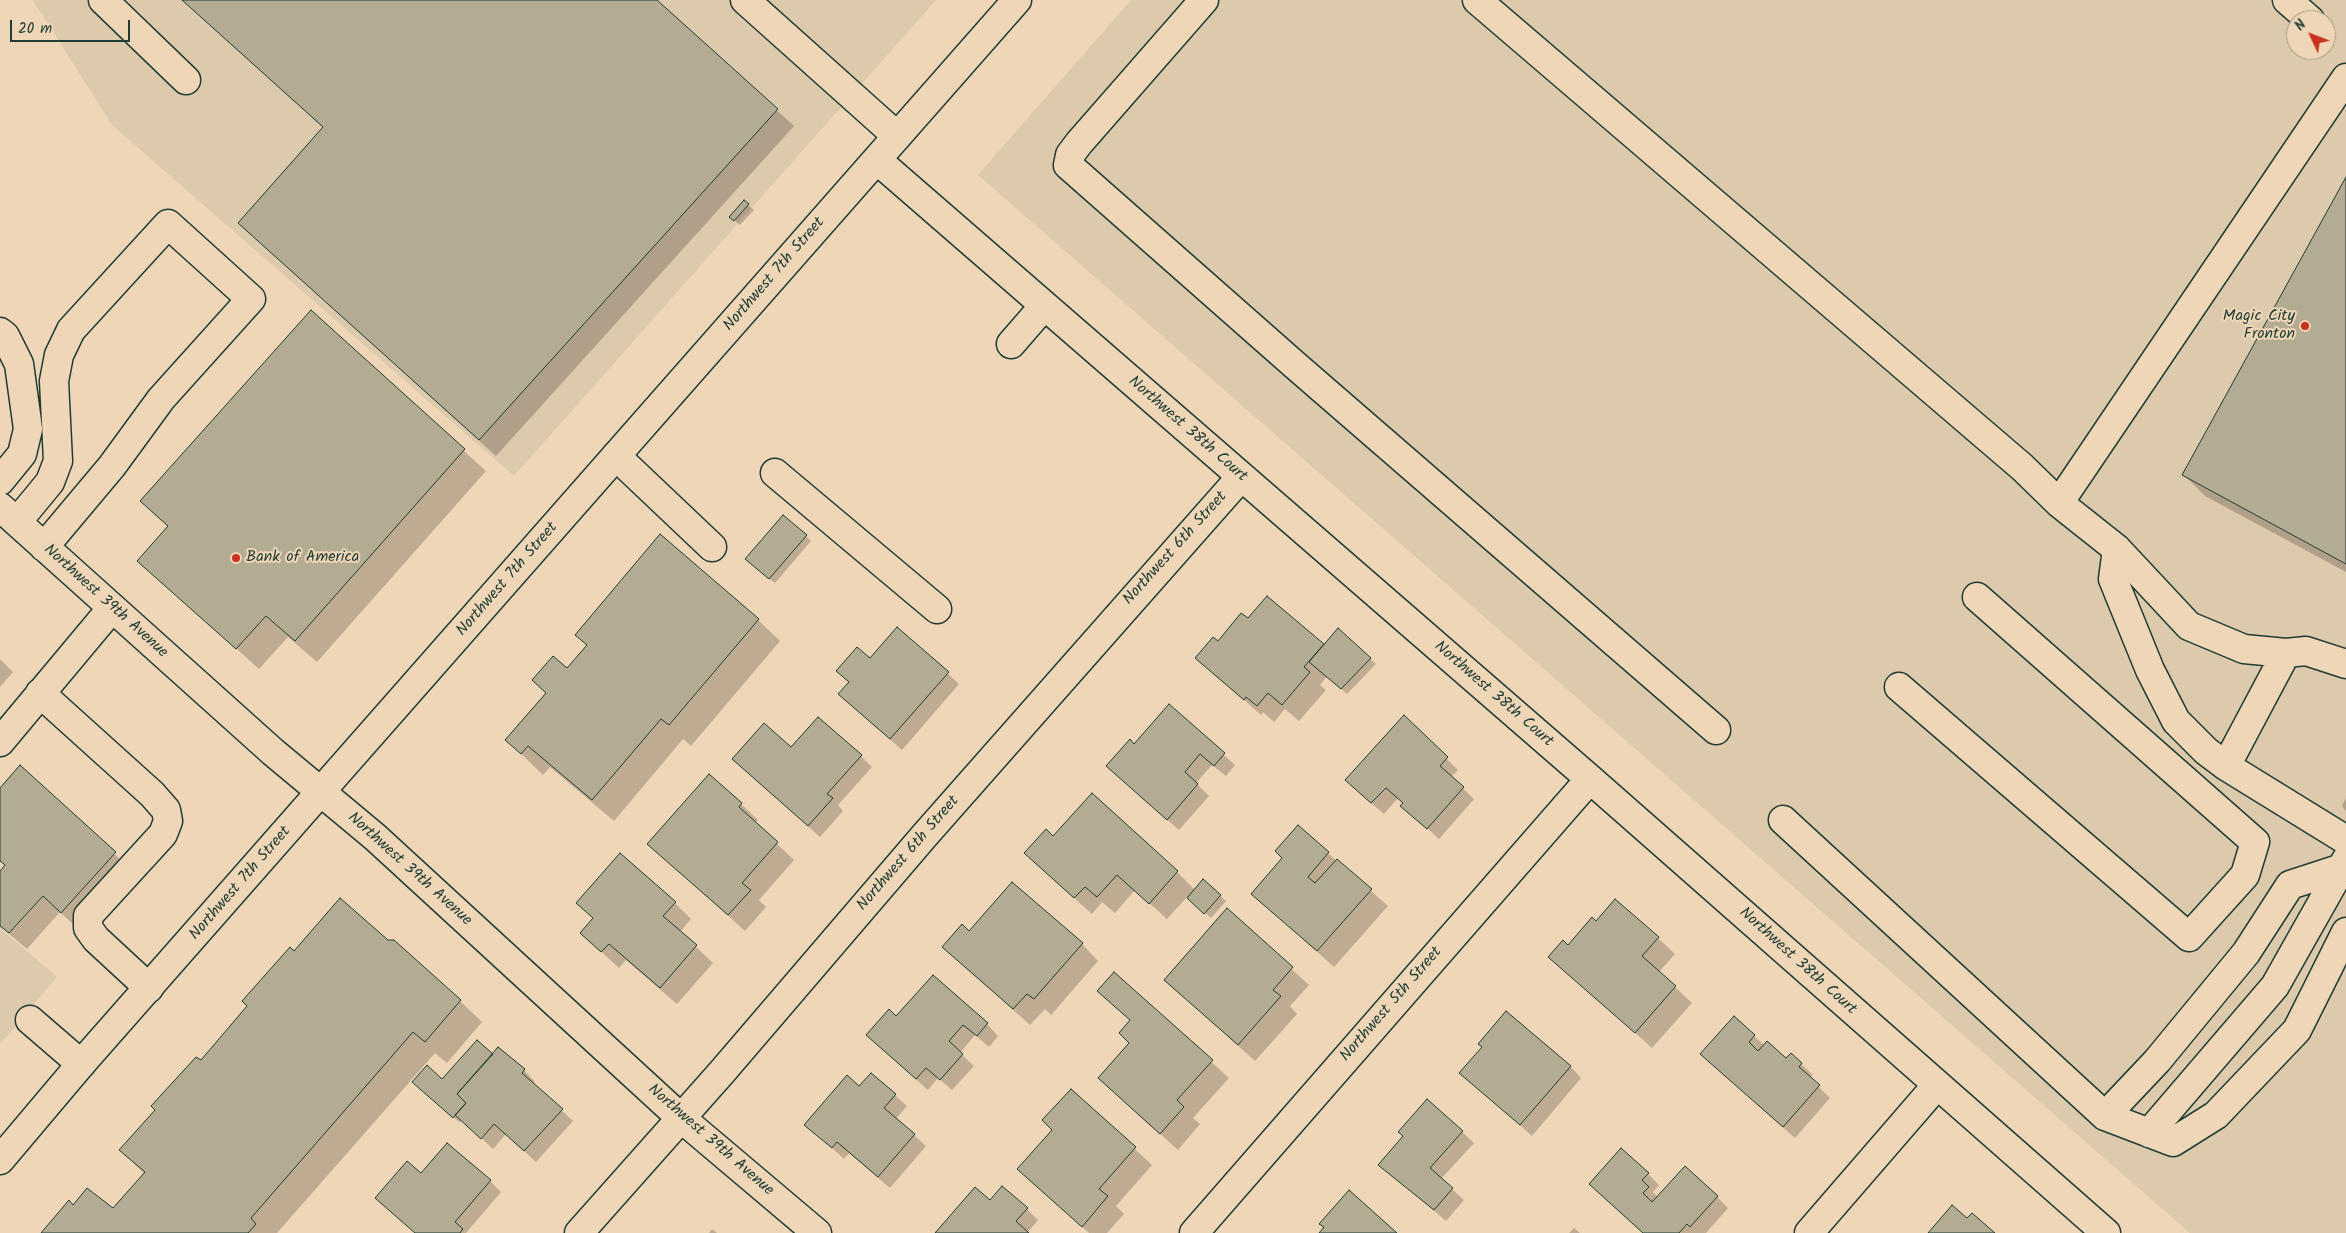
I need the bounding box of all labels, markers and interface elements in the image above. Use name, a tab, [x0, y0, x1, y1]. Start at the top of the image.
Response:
scale bar	[12, 10, 132, 42]
north arrow	[2286, 10, 2336, 60]
text: N	[2290, 15, 2312, 36]
text: 20 m	[18, 17, 52, 41]
street label: Northwest 7th Street	[720, 214, 830, 336]
place label: Magic City Fronton	[2223, 307, 2295, 345]
marker: Magic City Fronton	[2299, 320, 2311, 332]
street label: Northwest 38th Court	[1124, 373, 1250, 487]
street label: Northwest 6th Street	[1120, 488, 1232, 610]
street label: Northwest 7th Street	[453, 519, 563, 641]
street label: Northwest 39th Avenue	[39, 541, 171, 663]
place label: Bank of America	[246, 548, 359, 568]
marker: Bank of America	[230, 552, 242, 564]
street label: Northwest 38th Court	[1430, 638, 1556, 752]
street label: Northwest 6th Street	[854, 793, 964, 915]
street label: Northwest 39th Avenue	[343, 809, 475, 931]
street label: Northwest 7th Street	[186, 823, 296, 945]
street label: Northwest 38th Court	[1734, 904, 1860, 1020]
street label: Northwest 5th Street	[1337, 944, 1447, 1066]
street label: Northwest 39th Avenue	[643, 1081, 777, 1201]

